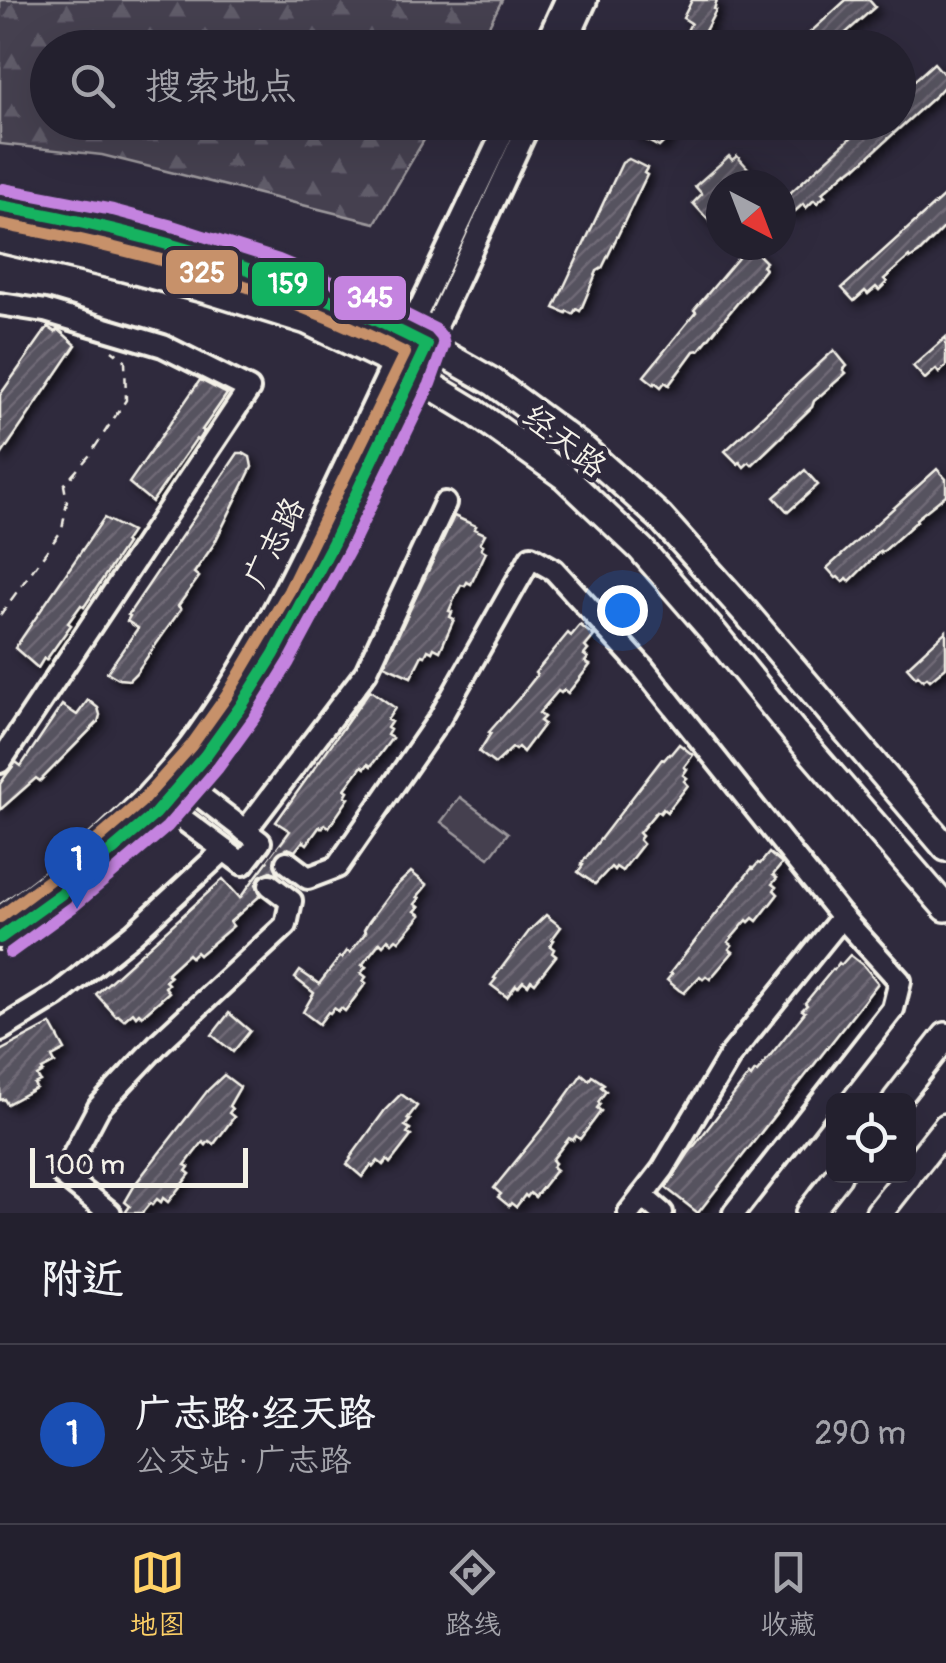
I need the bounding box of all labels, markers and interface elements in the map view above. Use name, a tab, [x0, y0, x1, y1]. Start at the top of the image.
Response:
search box	[30, 30, 916, 140]
icon: search	[65, 58, 120, 113]
text: 搜索地点	[145, 63, 297, 111]
north arrow	[706, 170, 796, 260]
line badge: 325	[164, 248, 240, 296]
text: 325	[179, 256, 225, 291]
line badge: 159	[250, 260, 326, 308]
text: 159	[268, 267, 308, 302]
line badge: 345	[332, 274, 408, 322]
text: 345	[346, 281, 394, 316]
street label: 经天路	[514, 396, 615, 487]
street label: 广志路	[235, 491, 315, 594]
your location	[597, 585, 648, 636]
pin: 1	[44, 826, 110, 909]
map controls	[826, 1093, 916, 1183]
button: locate	[826, 1093, 916, 1183]
scale bar	[30, 1143, 248, 1188]
text: 100 m	[45, 1148, 125, 1183]
text: 附近	[40, 1254, 124, 1306]
text: 广志路·经天路	[135, 1390, 375, 1438]
text: 1	[66, 1414, 79, 1454]
text: 290 m	[814, 1414, 906, 1454]
text: 公交站 · 广志路	[135, 1441, 351, 1481]
tab: 地图	[130, 1545, 186, 1643]
tab: 路线	[445, 1545, 501, 1643]
tab: 收藏	[760, 1545, 816, 1643]

